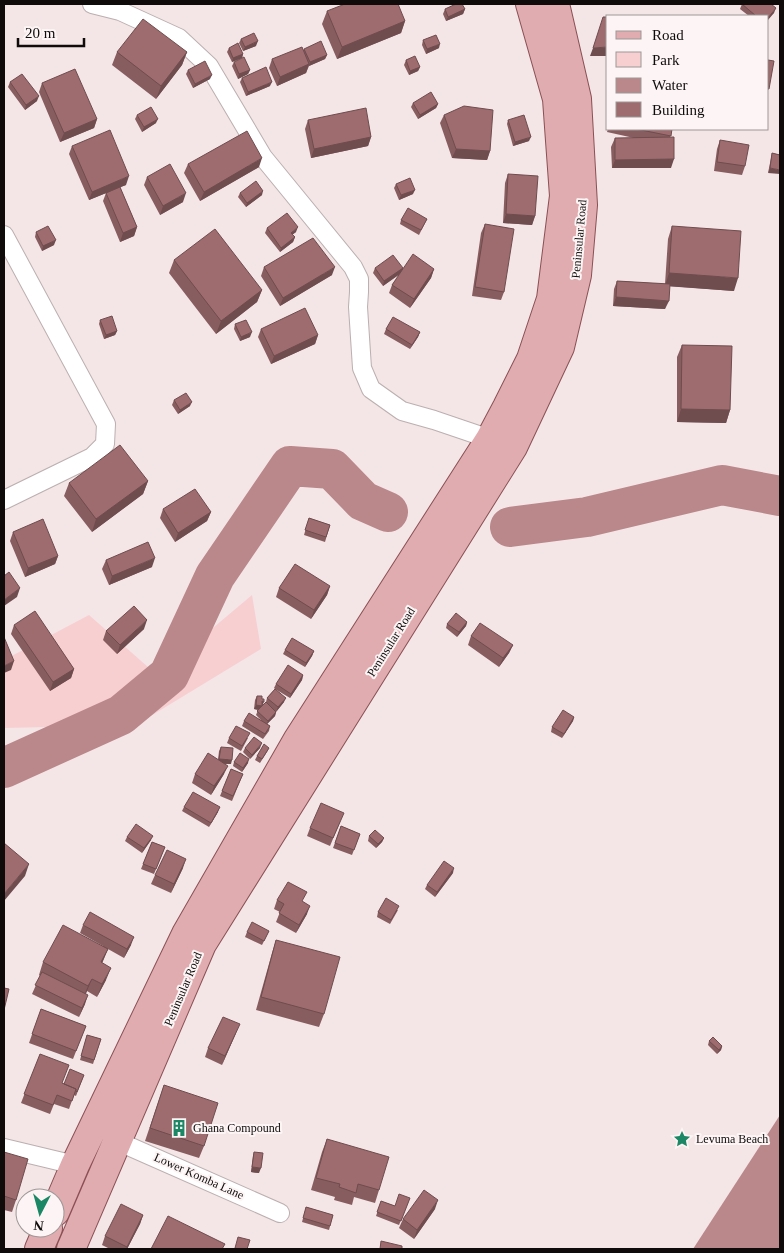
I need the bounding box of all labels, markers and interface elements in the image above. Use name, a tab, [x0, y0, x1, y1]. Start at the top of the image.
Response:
scale bar	[18, 15, 84, 47]
legend	[606, 15, 769, 130]
text: 20 m	[25, 25, 56, 41]
text: Road	[652, 27, 684, 43]
text: Park	[652, 52, 680, 68]
text: Water	[652, 77, 687, 93]
text: Building	[652, 102, 705, 118]
street label: Peninsular Road	[569, 199, 589, 279]
street label: Peninsular Road	[364, 605, 418, 679]
street label: Peninsular Road	[161, 950, 205, 1028]
building icon: Ghana Compound	[169, 1118, 189, 1138]
place label: Ghana Compound	[193, 1121, 281, 1135]
place icon: Levuma Beach	[672, 1129, 692, 1149]
place label: Levuma Beach	[696, 1132, 768, 1146]
street label: Lower Komba Lane	[152, 1150, 246, 1202]
north arrow	[15, 1188, 65, 1238]
text: N	[33, 1217, 45, 1233]

